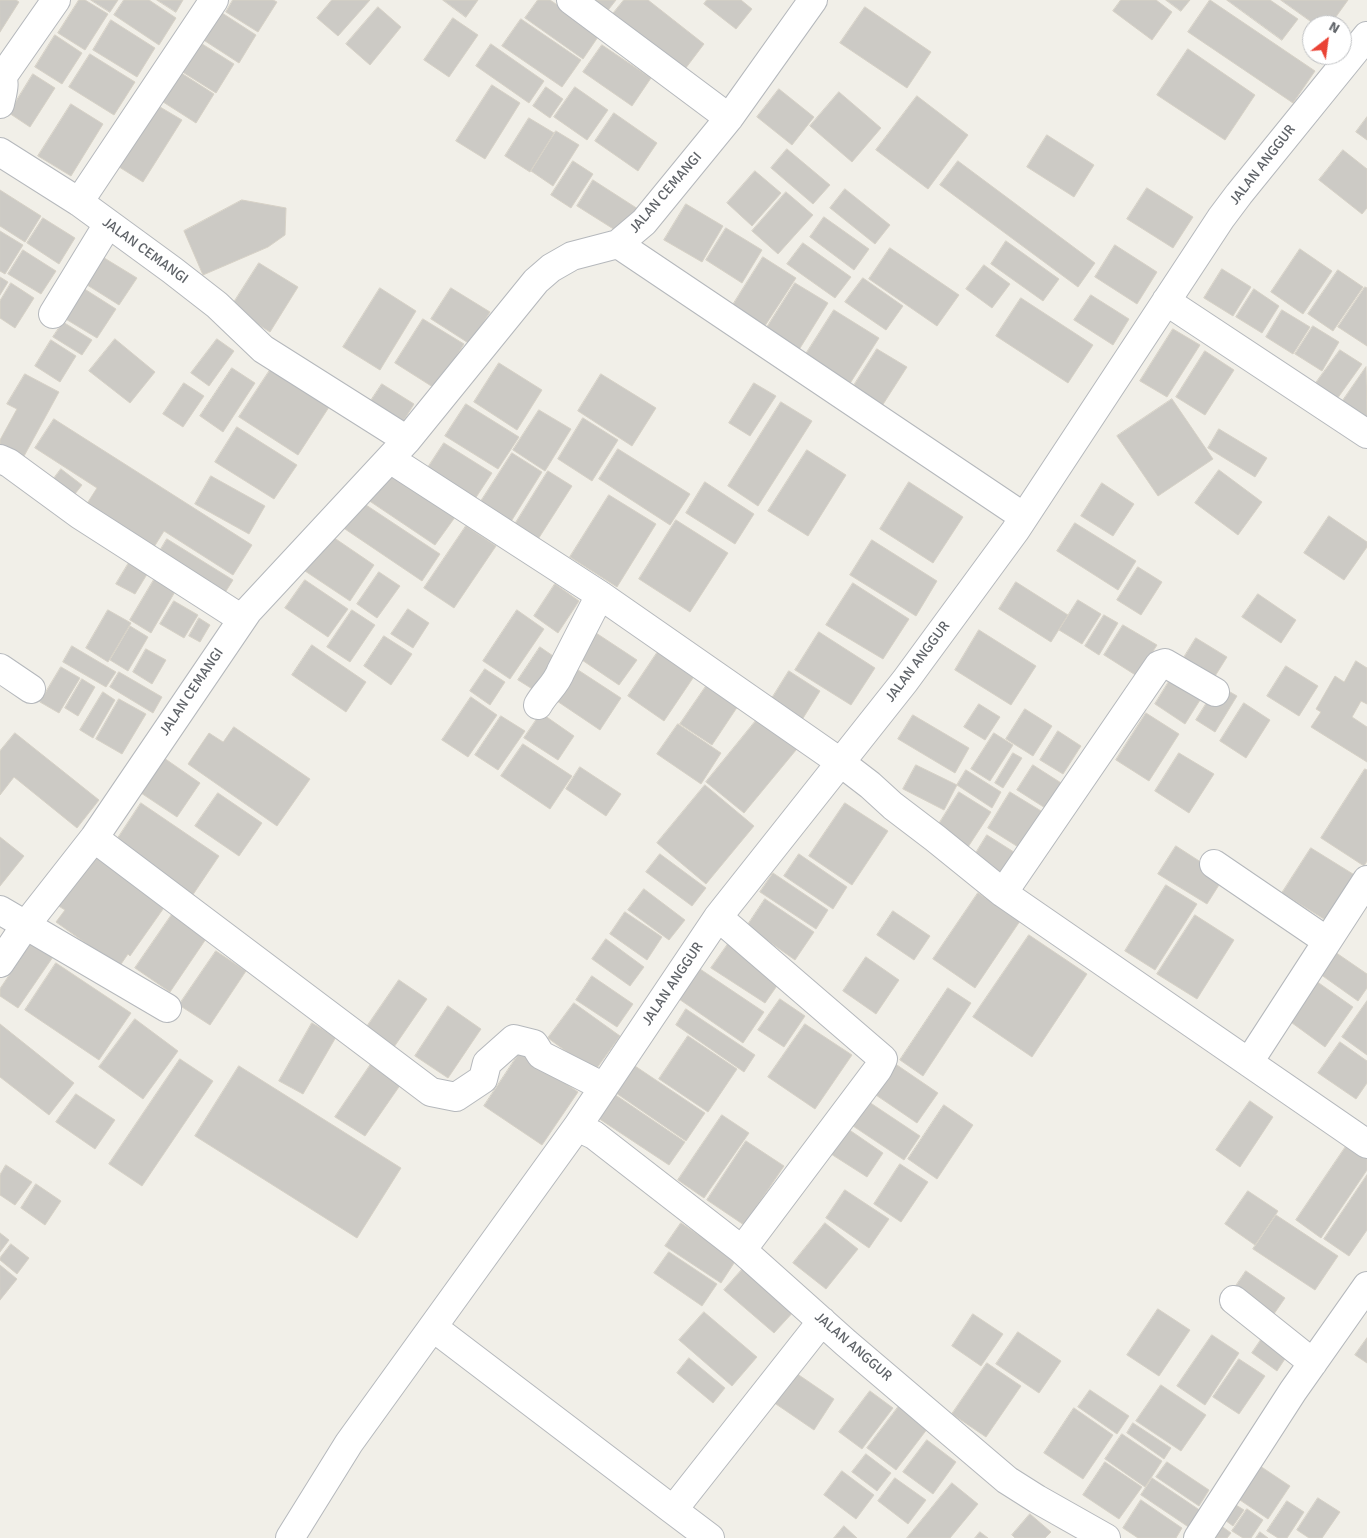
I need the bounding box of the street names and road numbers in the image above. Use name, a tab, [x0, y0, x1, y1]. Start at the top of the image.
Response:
street label: JALAN ANGGUR	[1227, 122, 1299, 208]
street label: JALAN CEMANGI	[626, 149, 706, 237]
street label: JALAN CEMANGI	[99, 214, 191, 288]
street label: JALAN ANGGUR	[882, 618, 954, 706]
street label: JALAN CEMANGI	[157, 645, 227, 739]
street label: JALAN ANGGUR	[639, 939, 707, 1029]
street label: JALAN ANGGUR	[811, 1309, 895, 1385]

